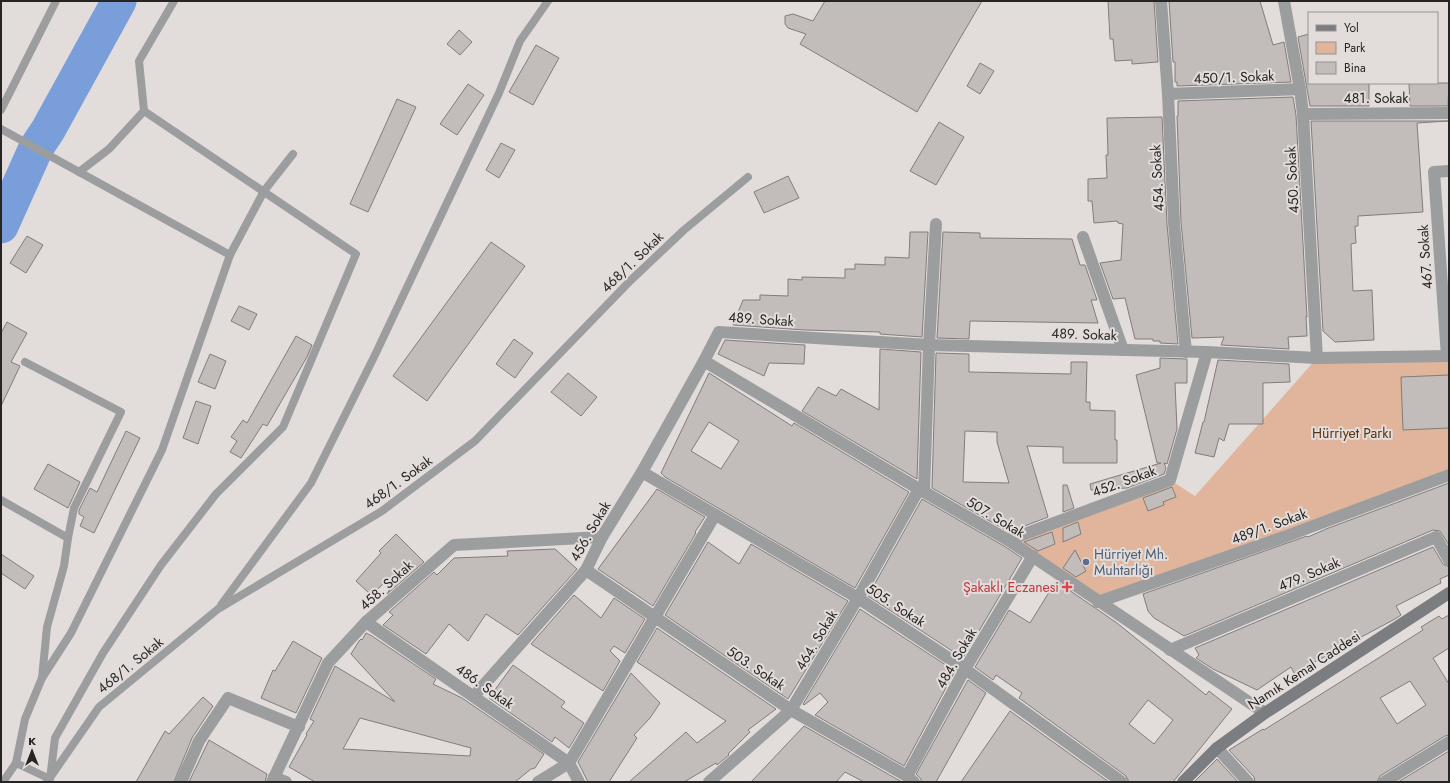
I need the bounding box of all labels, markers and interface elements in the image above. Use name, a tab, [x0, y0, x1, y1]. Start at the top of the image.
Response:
legend	[1308, 12, 1438, 84]
text: Yol	[1344, 19, 1359, 37]
text: Park	[1344, 39, 1366, 57]
text: Bina	[1344, 59, 1366, 77]
street label: 450/1. Sokak	[1193, 66, 1276, 88]
street label: 481. Sokak	[1344, 88, 1409, 108]
street label: 454. Sokak	[1145, 143, 1169, 212]
street label: 450. Sokak	[1280, 145, 1304, 214]
street label: 467. Sokak	[1413, 223, 1437, 290]
street label: 468/1. Sokak	[596, 226, 668, 297]
street label: 489. Sokak	[728, 307, 795, 331]
street label: 489. Sokak	[1051, 323, 1118, 345]
park label: Hürriyet Parkı	[1312, 423, 1392, 443]
street label: 468/1. Sokak	[360, 450, 437, 514]
street label: 452. Sokak	[1089, 460, 1160, 502]
street label: 507. Sokak	[963, 492, 1030, 543]
street label: 456. Sokak	[565, 496, 616, 565]
street label: 489/1. Sokak	[1228, 503, 1310, 549]
place label: Hürriyet Mh. Muhtarlığı	[1094, 544, 1168, 580]
street label: 479. Sokak	[1275, 552, 1344, 596]
street label: 458. Sokak	[355, 555, 418, 615]
marker: Hürriyet Mh. Muhtarlığı	[1081, 557, 1091, 567]
place label: Şakaklı Eczanesi	[963, 577, 1059, 597]
street label: 505. Sokak	[862, 578, 930, 632]
marker: Şakaklı Eczanesi	[1062, 582, 1072, 592]
street label: 464. Sokak	[790, 605, 842, 674]
street label: 484. Sokak	[931, 623, 982, 692]
street label: Namık Kemal Caddesi	[1244, 626, 1364, 714]
street label: 468/1. Sokak	[93, 632, 168, 698]
street label: 503. Sokak	[723, 641, 790, 695]
street label: 486. Sokak	[452, 659, 519, 714]
north arrow	[12, 731, 52, 771]
text: K	[28, 733, 36, 749]

